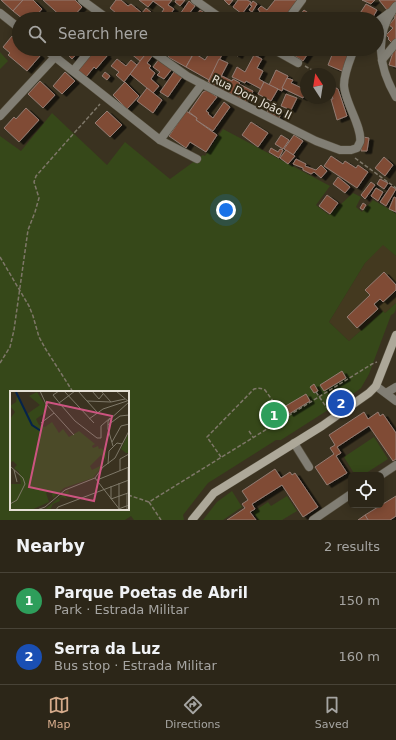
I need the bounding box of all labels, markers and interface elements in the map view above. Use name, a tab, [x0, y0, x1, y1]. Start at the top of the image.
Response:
search box	[12, 12, 384, 56]
icon: search	[26, 23, 48, 45]
text: Search here	[58, 25, 148, 43]
north arrow	[300, 68, 336, 104]
street label: Rua Dom João II	[210, 72, 294, 122]
your location	[216, 200, 236, 220]
pin: 2	[328, 388, 354, 418]
inset map	[10, 391, 129, 510]
pin: 1	[261, 400, 287, 430]
map controls	[348, 472, 384, 508]
button: locate	[348, 472, 384, 508]
text: Nearby	[16, 536, 85, 556]
text: 2 results	[324, 539, 380, 554]
text: Parque Poetas de Abril	[54, 584, 248, 602]
text: 1	[24, 593, 34, 608]
text: 150 m	[338, 593, 380, 608]
text: Park · Estrada Militar	[54, 602, 189, 617]
text: Serra da Luz	[54, 640, 160, 658]
text: 2	[24, 649, 34, 664]
text: 160 m	[338, 649, 380, 664]
text: Bus stop · Estrada Militar	[54, 658, 217, 673]
tab: Map	[47, 694, 70, 731]
tab: Directions	[165, 694, 220, 731]
tab: Saved	[315, 694, 349, 731]

